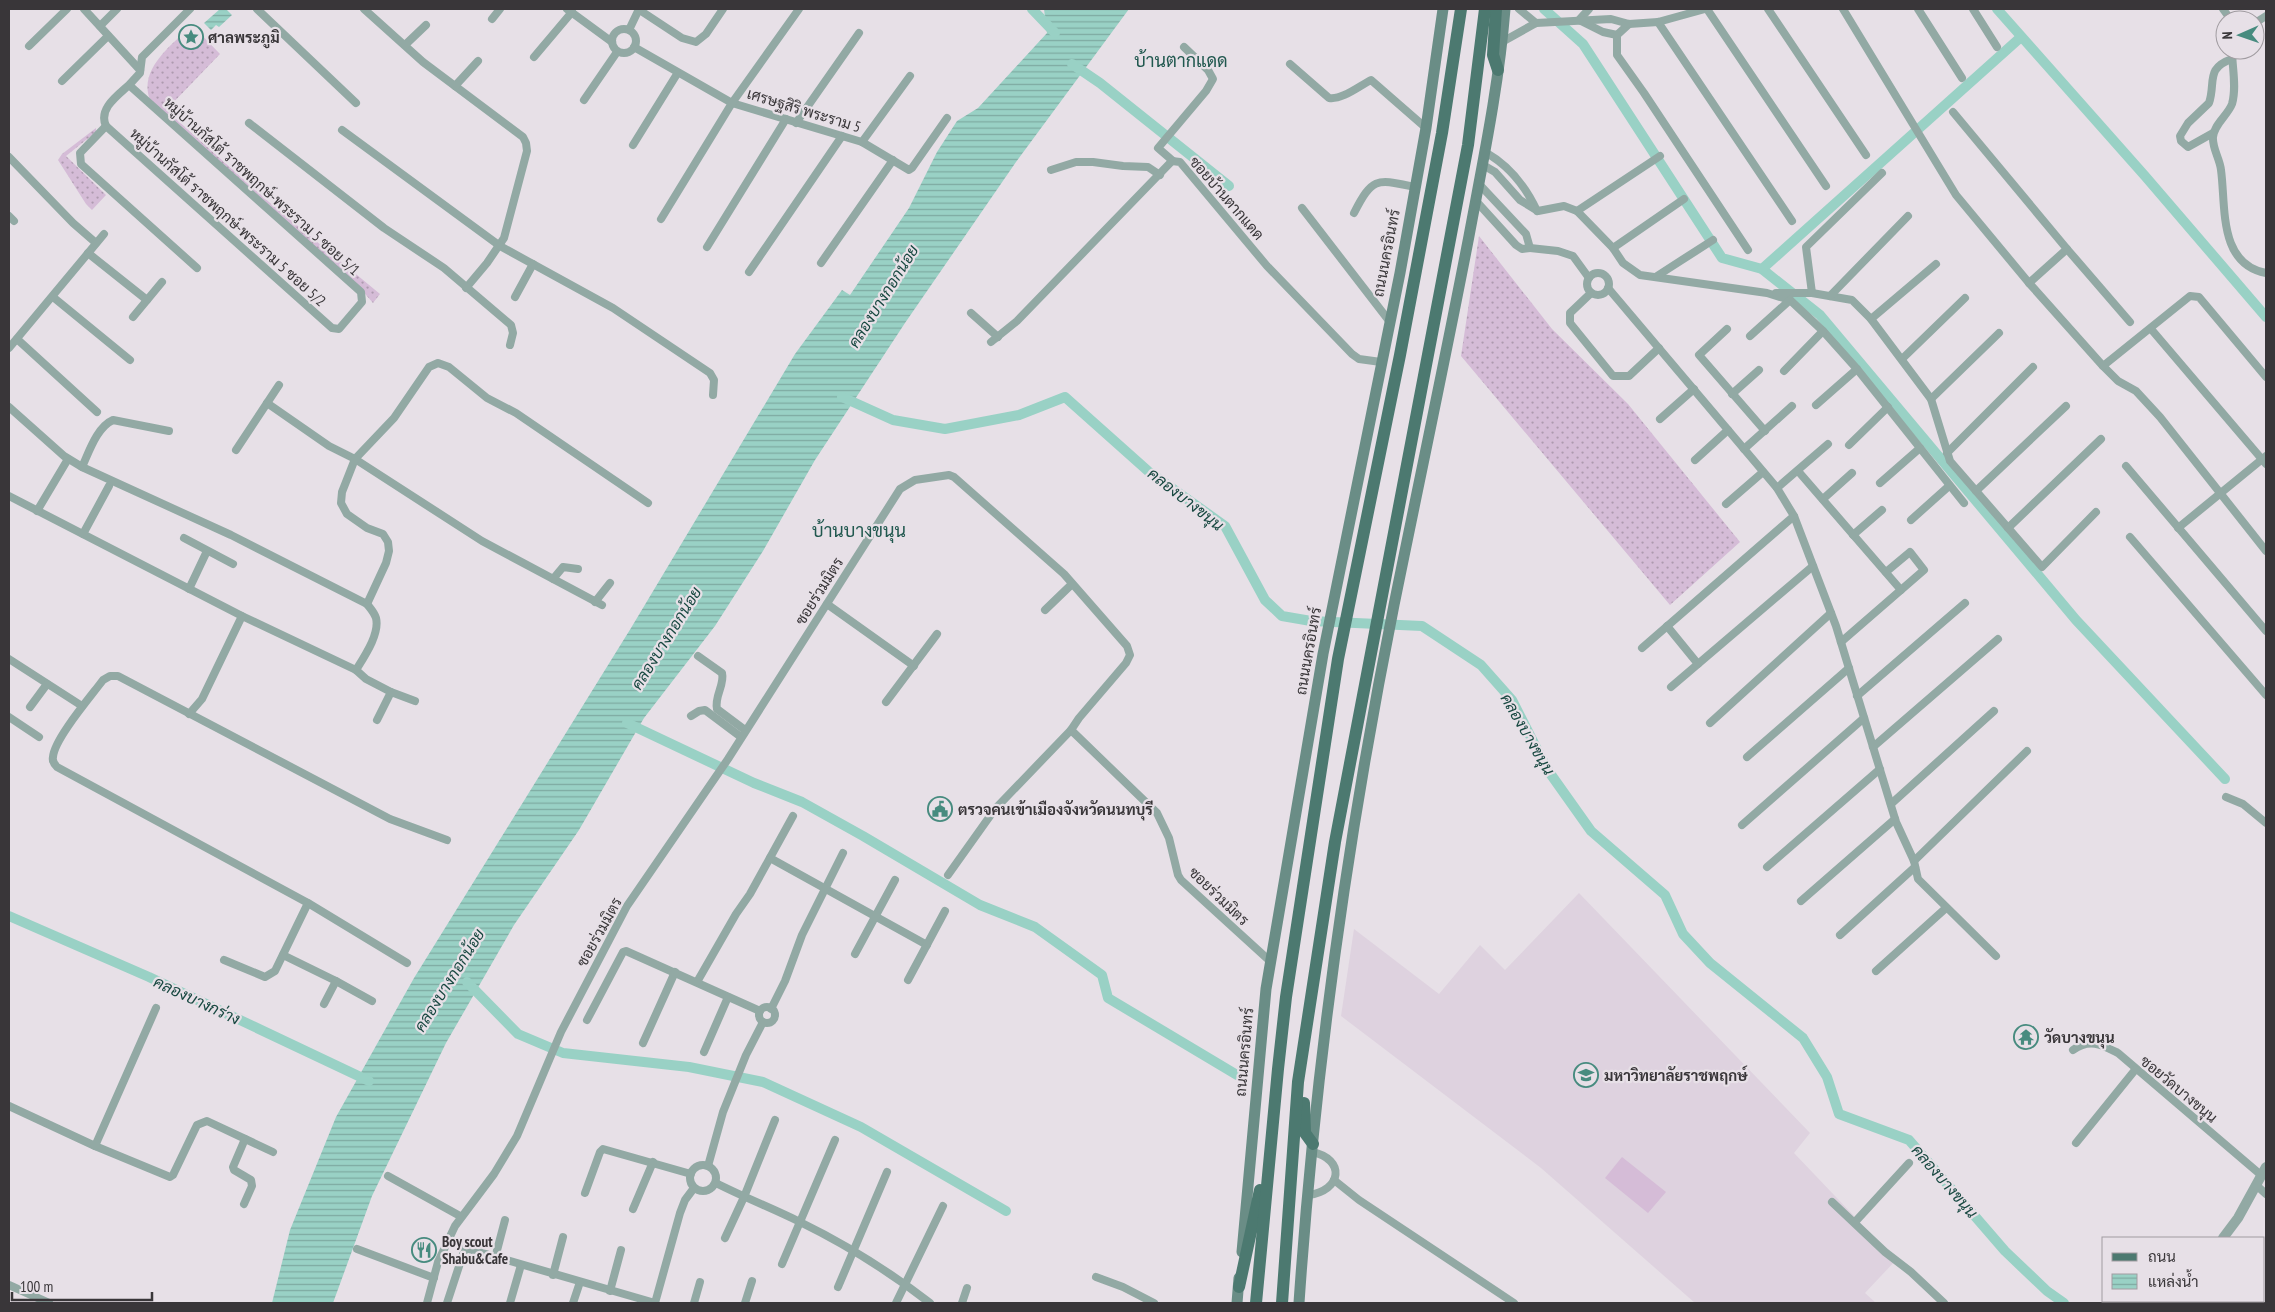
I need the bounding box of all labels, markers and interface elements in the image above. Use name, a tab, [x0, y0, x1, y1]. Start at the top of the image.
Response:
north arrow	[2215, 10, 2265, 60]
place icon: ศาลพระภูมิ	[178, 24, 204, 50]
place label: ศาลพระภูมิ	[208, 28, 280, 49]
text: N	[2218, 31, 2236, 40]
district label: บ้านตากแดด	[1134, 49, 1228, 72]
street label: เศรษฐสิริ พระราม 5	[744, 84, 863, 137]
street label: หมู่บ้านกัสโต้ ราชพฤกษ์-พระราม 5 ซอย 5/1	[159, 93, 364, 280]
street label: หมู่บ้านกัสโต้ ราชพฤกษ์-พระราม 5 ซอย 5/2	[125, 124, 330, 311]
street label: ซอยบ้านตากแดด	[1186, 152, 1268, 244]
street label: ถนนนครอินทร์	[1368, 207, 1404, 299]
water label: คลองบางกอกน้อย	[843, 240, 923, 351]
water label: คลองบางขนุน	[1143, 463, 1228, 536]
district label: บ้านบางขนุน	[812, 519, 906, 543]
street label: ซอยร่วมมิตร	[791, 554, 847, 628]
water label: คลองบางกอกน้อย	[626, 582, 706, 693]
street label: ถนนนครอินทร์	[1291, 605, 1325, 697]
water label: คลองบางขนุน	[1495, 690, 1559, 779]
public building icon: ตรวจคนเข้าเมืองจังหวัดนนทบุรี	[927, 796, 953, 822]
place label: ตรวจคนเข้าเมืองจังหวัดนนทบุรี	[958, 800, 1153, 821]
street label: ซอยร่วมมิตร	[1185, 863, 1253, 929]
street label: ซอยร่วมมิตร	[572, 894, 626, 970]
water label: คลองบางกอกน้อย	[409, 924, 489, 1035]
water label: คลองบางกร่าง	[151, 971, 243, 1029]
street label: ถนนนครอินทร์	[1231, 1007, 1257, 1097]
temple icon: วัดบางขนุน	[2013, 1024, 2039, 1050]
place label: วัดบางขนุน	[2044, 1028, 2115, 1049]
street label: ซอยวัดบางขนุน	[2135, 1051, 2221, 1128]
school or university icon: มหาวิทยาลัยราชพฤกษ์	[1573, 1062, 1599, 1088]
place label: มหาวิทยาลัยราชพฤกษ์	[1604, 1065, 1748, 1085]
water label: คลองบางขนุน	[1906, 1140, 1982, 1223]
place label: Boy scout Shabu&Cafe	[442, 1232, 508, 1268]
restaurant icon: Boy scout Shabu&Cafe	[411, 1237, 437, 1263]
legend	[2102, 1237, 2265, 1302]
text: ถนน	[2148, 1247, 2176, 1266]
text: แหล่งน้ำ	[2148, 1269, 2199, 1291]
scale bar	[12, 1270, 152, 1302]
text: 100 m	[20, 1277, 53, 1296]

